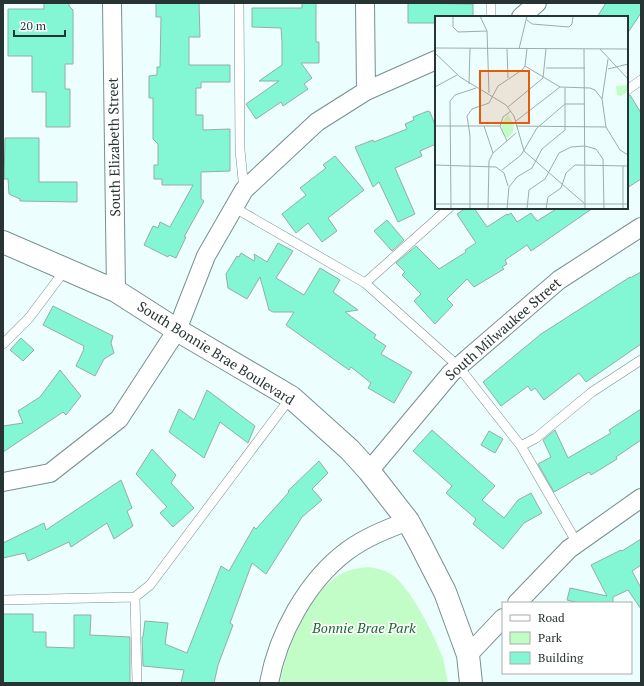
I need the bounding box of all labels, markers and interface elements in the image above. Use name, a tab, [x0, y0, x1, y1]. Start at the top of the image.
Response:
scale bar	[14, 12, 65, 38]
inset map	[435, 16, 628, 209]
text: 20 m	[20, 18, 47, 33]
street label: South Elizabeth Street	[103, 76, 124, 217]
street label: South Milwaukee Street	[441, 272, 565, 384]
street label: South Bonnie Brae Boulevard	[134, 296, 299, 409]
legend	[502, 602, 632, 674]
text: Road	[538, 610, 565, 625]
park label: Bonnie Brae Park	[311, 618, 416, 637]
text: Park	[538, 630, 563, 645]
text: Building	[538, 650, 584, 665]

